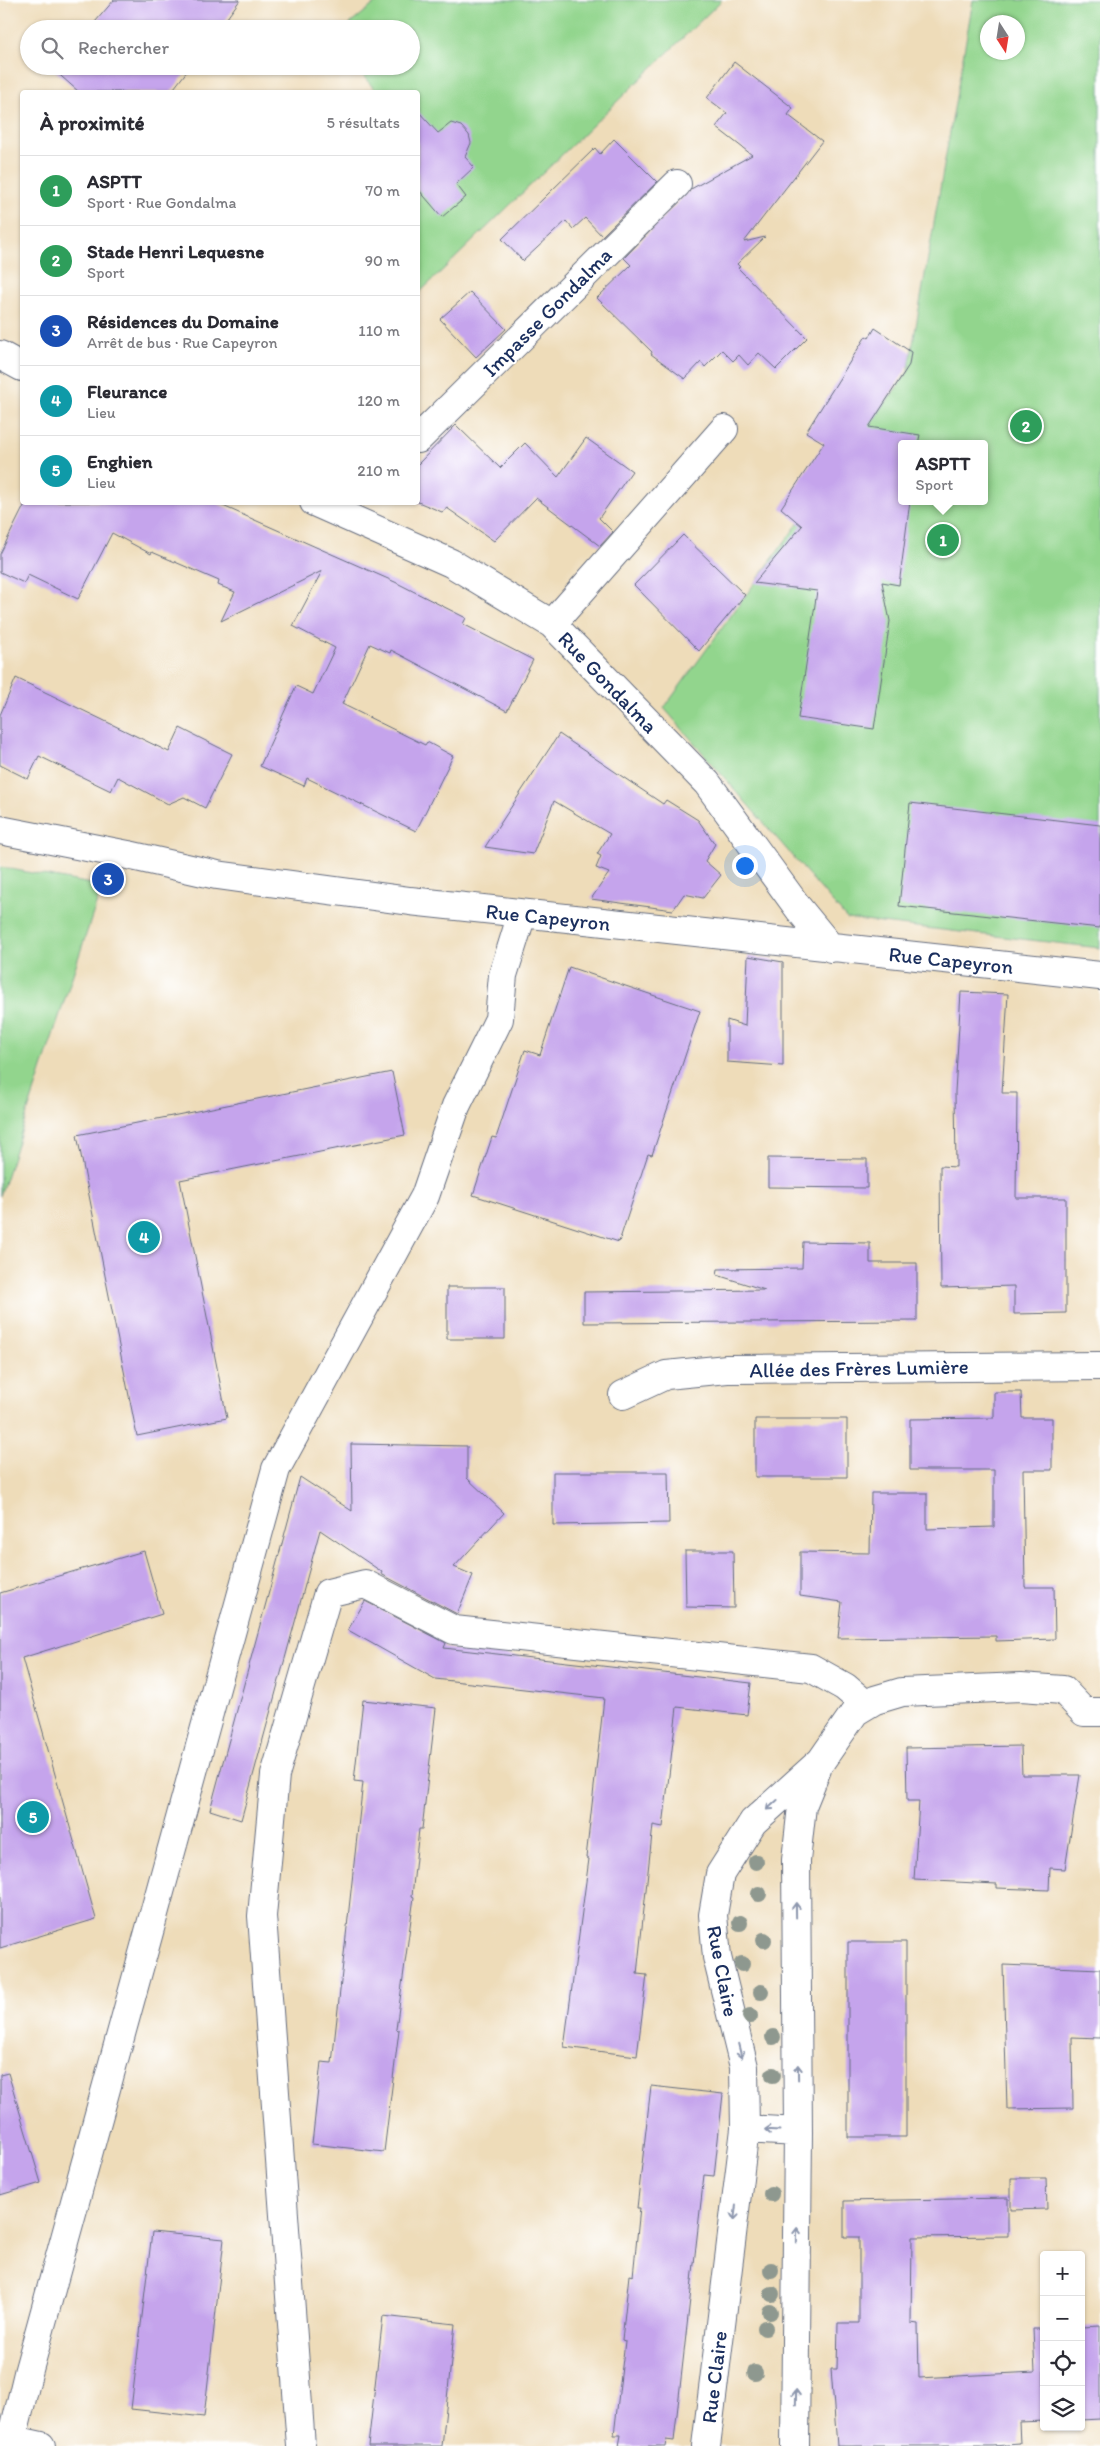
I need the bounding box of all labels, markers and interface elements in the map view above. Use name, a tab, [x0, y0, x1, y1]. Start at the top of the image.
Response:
north arrow	[980, 15, 1025, 60]
search box	[20, 20, 420, 75]
icon: search	[38, 34, 66, 62]
text: Rechercher	[78, 36, 169, 59]
text: À proximité	[40, 110, 145, 135]
text: 5 résultats	[326, 113, 400, 132]
text: ASPTT	[87, 170, 142, 193]
text: 1	[52, 181, 60, 200]
text: 70 m	[365, 181, 400, 200]
text: Sport · Rue Gondalma	[87, 193, 236, 212]
text: Stade Henri Lequesne	[87, 240, 264, 263]
street label: Impasse Gondalma	[477, 242, 617, 382]
text: 2	[52, 251, 60, 270]
text: 90 m	[365, 251, 400, 270]
text: Sport	[87, 263, 125, 282]
text: Résidences du Domaine	[87, 310, 279, 333]
text: 3	[52, 321, 60, 340]
text: 110 m	[358, 321, 400, 340]
text: Arrêt de bus · Rue Capeyron	[87, 333, 278, 352]
text: Fleurance	[87, 380, 167, 403]
text: 4	[51, 391, 61, 410]
text: 120 m	[357, 391, 400, 410]
text: Lieu	[87, 403, 116, 422]
pin: 2	[1010, 407, 1042, 445]
popup	[898, 440, 988, 505]
text: Enghien	[87, 450, 153, 473]
text: ASPTT	[915, 452, 971, 475]
text: 5	[52, 461, 60, 480]
text: 210 m	[357, 461, 400, 480]
text: Lieu	[87, 473, 116, 492]
text: Sport	[915, 475, 953, 494]
pin: 1	[927, 521, 959, 559]
street label: Rue Gondalma	[553, 626, 663, 738]
your location	[732, 853, 758, 879]
pin: 3	[92, 860, 124, 898]
street label: Rue Capeyron	[484, 898, 612, 936]
street label: Rue Capeyron	[887, 941, 1015, 979]
pin: 4	[128, 1218, 160, 1256]
street label: Allée des Frères Lumière	[749, 1354, 969, 1382]
pin: 5	[17, 1798, 49, 1836]
one-way arrow	[765, 1799, 778, 1811]
one-way arrow	[791, 1902, 801, 1918]
street label: Rue Claire	[702, 1923, 744, 2019]
one-way arrow	[736, 2043, 745, 2059]
one-way arrow	[793, 2065, 803, 2081]
one-way arrow	[764, 2126, 780, 2135]
one-way arrow	[729, 2204, 739, 2220]
one-way arrow	[792, 2227, 802, 2244]
map controls	[1040, 2251, 1085, 2431]
button: +	[1040, 2251, 1085, 2296]
button: −	[1040, 2296, 1085, 2341]
street label: Rue Claire	[696, 2329, 732, 2424]
button: locate	[1040, 2341, 1085, 2386]
button: layers	[1040, 2386, 1085, 2431]
one-way arrow	[791, 2390, 801, 2406]

